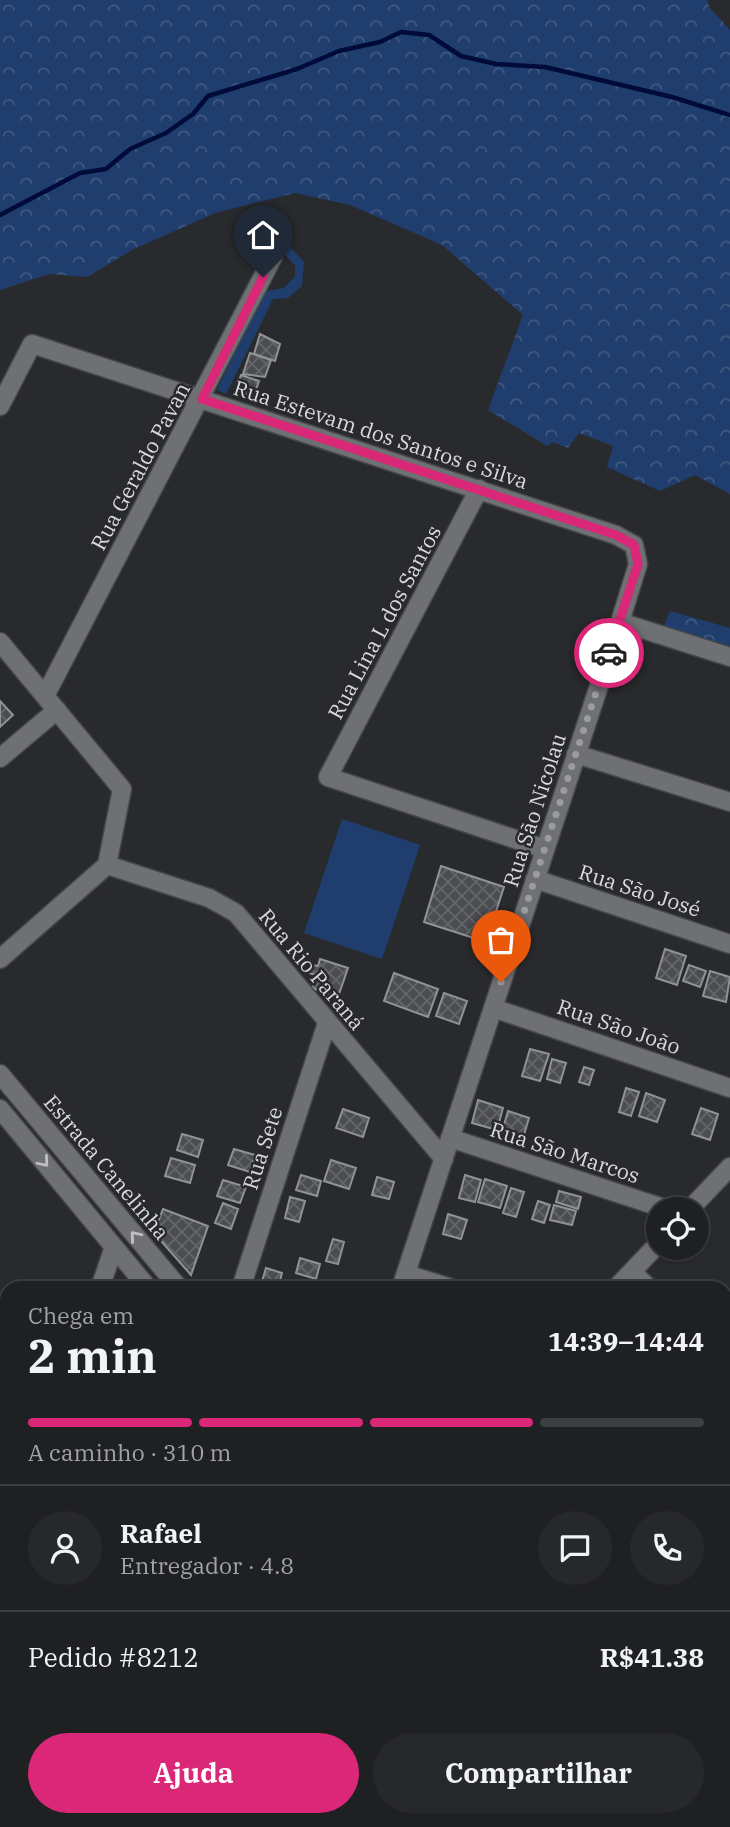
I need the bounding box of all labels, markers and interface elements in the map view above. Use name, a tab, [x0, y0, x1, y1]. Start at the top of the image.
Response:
pin	[233, 205, 293, 277]
icon: home	[244, 216, 282, 254]
street label: Rua Estevam dos Santos e Silva	[230, 373, 532, 495]
street label: Rua Geraldo Pavan	[84, 377, 196, 555]
street label: Rua Lina L dos Santos	[321, 520, 447, 724]
courier	[574, 618, 644, 688]
icon: car	[590, 634, 628, 672]
street label: Rua São Nicolau	[496, 730, 572, 890]
street label: Rua São José	[575, 857, 705, 923]
street label: Rua Rio Paraná	[253, 902, 371, 1036]
pin	[471, 910, 531, 982]
icon: bag	[482, 921, 520, 959]
street label: Rua São João	[554, 992, 684, 1060]
street label: Estrada Canelinha	[38, 1089, 176, 1245]
street label: Rua Sete	[235, 1103, 289, 1193]
street label: Rua São Marcos	[487, 1115, 643, 1189]
one-way arrow	[35, 1154, 48, 1167]
map controls	[646, 1197, 709, 1260]
button: locate	[646, 1197, 709, 1260]
one-way arrow	[131, 1231, 143, 1244]
text: Chega em	[28, 1300, 134, 1330]
text: 14:39–14:44	[548, 1324, 704, 1358]
text: 2 min	[28, 1326, 157, 1386]
text: A caminho · 310 m	[28, 1437, 231, 1467]
button: person	[28, 1511, 102, 1585]
button: chat	[538, 1511, 612, 1585]
button: phone	[630, 1511, 704, 1585]
text: Rafael	[120, 1516, 202, 1550]
text: Entregador · 4.8	[120, 1550, 294, 1580]
text: Pedido #8212	[28, 1640, 199, 1674]
text: R$41.38	[600, 1640, 704, 1674]
button: Ajuda	[28, 1733, 359, 1813]
button: Compartilhar	[373, 1733, 704, 1813]

